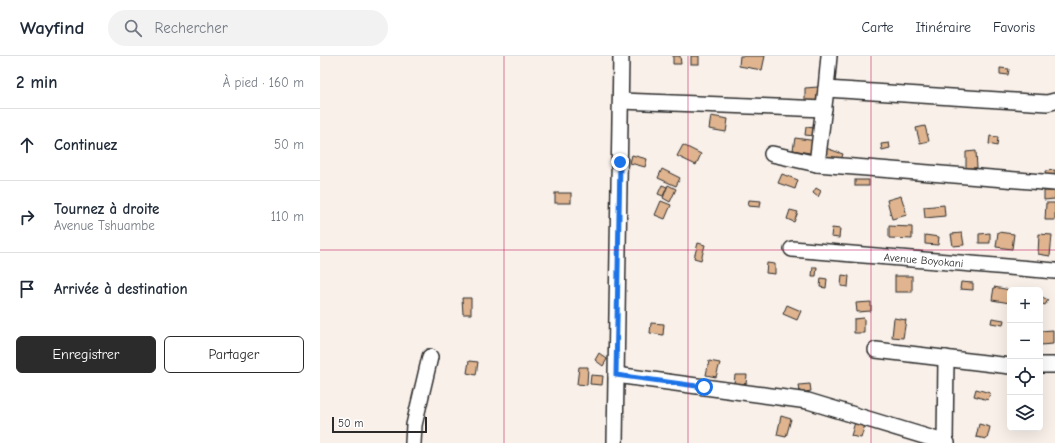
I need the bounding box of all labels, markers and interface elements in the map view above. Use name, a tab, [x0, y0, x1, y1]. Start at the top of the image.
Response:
search box	[108, 10, 388, 46]
text: Wayfind	[20, 17, 84, 39]
icon: search	[122, 17, 144, 39]
text: Rechercher	[154, 19, 228, 37]
text: Carte	[862, 19, 894, 36]
text: Itinéraire	[916, 19, 971, 36]
text: Favoris	[993, 19, 1035, 36]
text: 2 min	[16, 73, 57, 92]
text: À pied · 160 m	[223, 75, 304, 90]
icon: ahead	[16, 134, 38, 156]
text: Continuez	[54, 136, 117, 154]
text: 50 m	[274, 137, 304, 152]
route end	[611, 153, 629, 171]
text: Tournez à droite	[54, 200, 159, 218]
icon: right	[16, 206, 38, 228]
text: 110 m	[271, 209, 304, 224]
text: Avenue Tshuambe	[54, 218, 155, 233]
street label: Avenue Boyokani	[883, 251, 964, 270]
icon: arrive	[16, 278, 38, 300]
text: Arrivée à destination	[54, 280, 188, 298]
map controls	[1007, 287, 1043, 431]
button: +	[1007, 287, 1043, 323]
button: −	[1007, 323, 1043, 359]
button: Enregistrer	[16, 336, 156, 373]
button: Partager	[164, 336, 304, 373]
button: locate	[1007, 359, 1043, 395]
route start	[695, 378, 713, 396]
button: layers	[1007, 395, 1043, 431]
scale bar	[332, 415, 427, 434]
text: 50 m	[338, 417, 363, 430]

